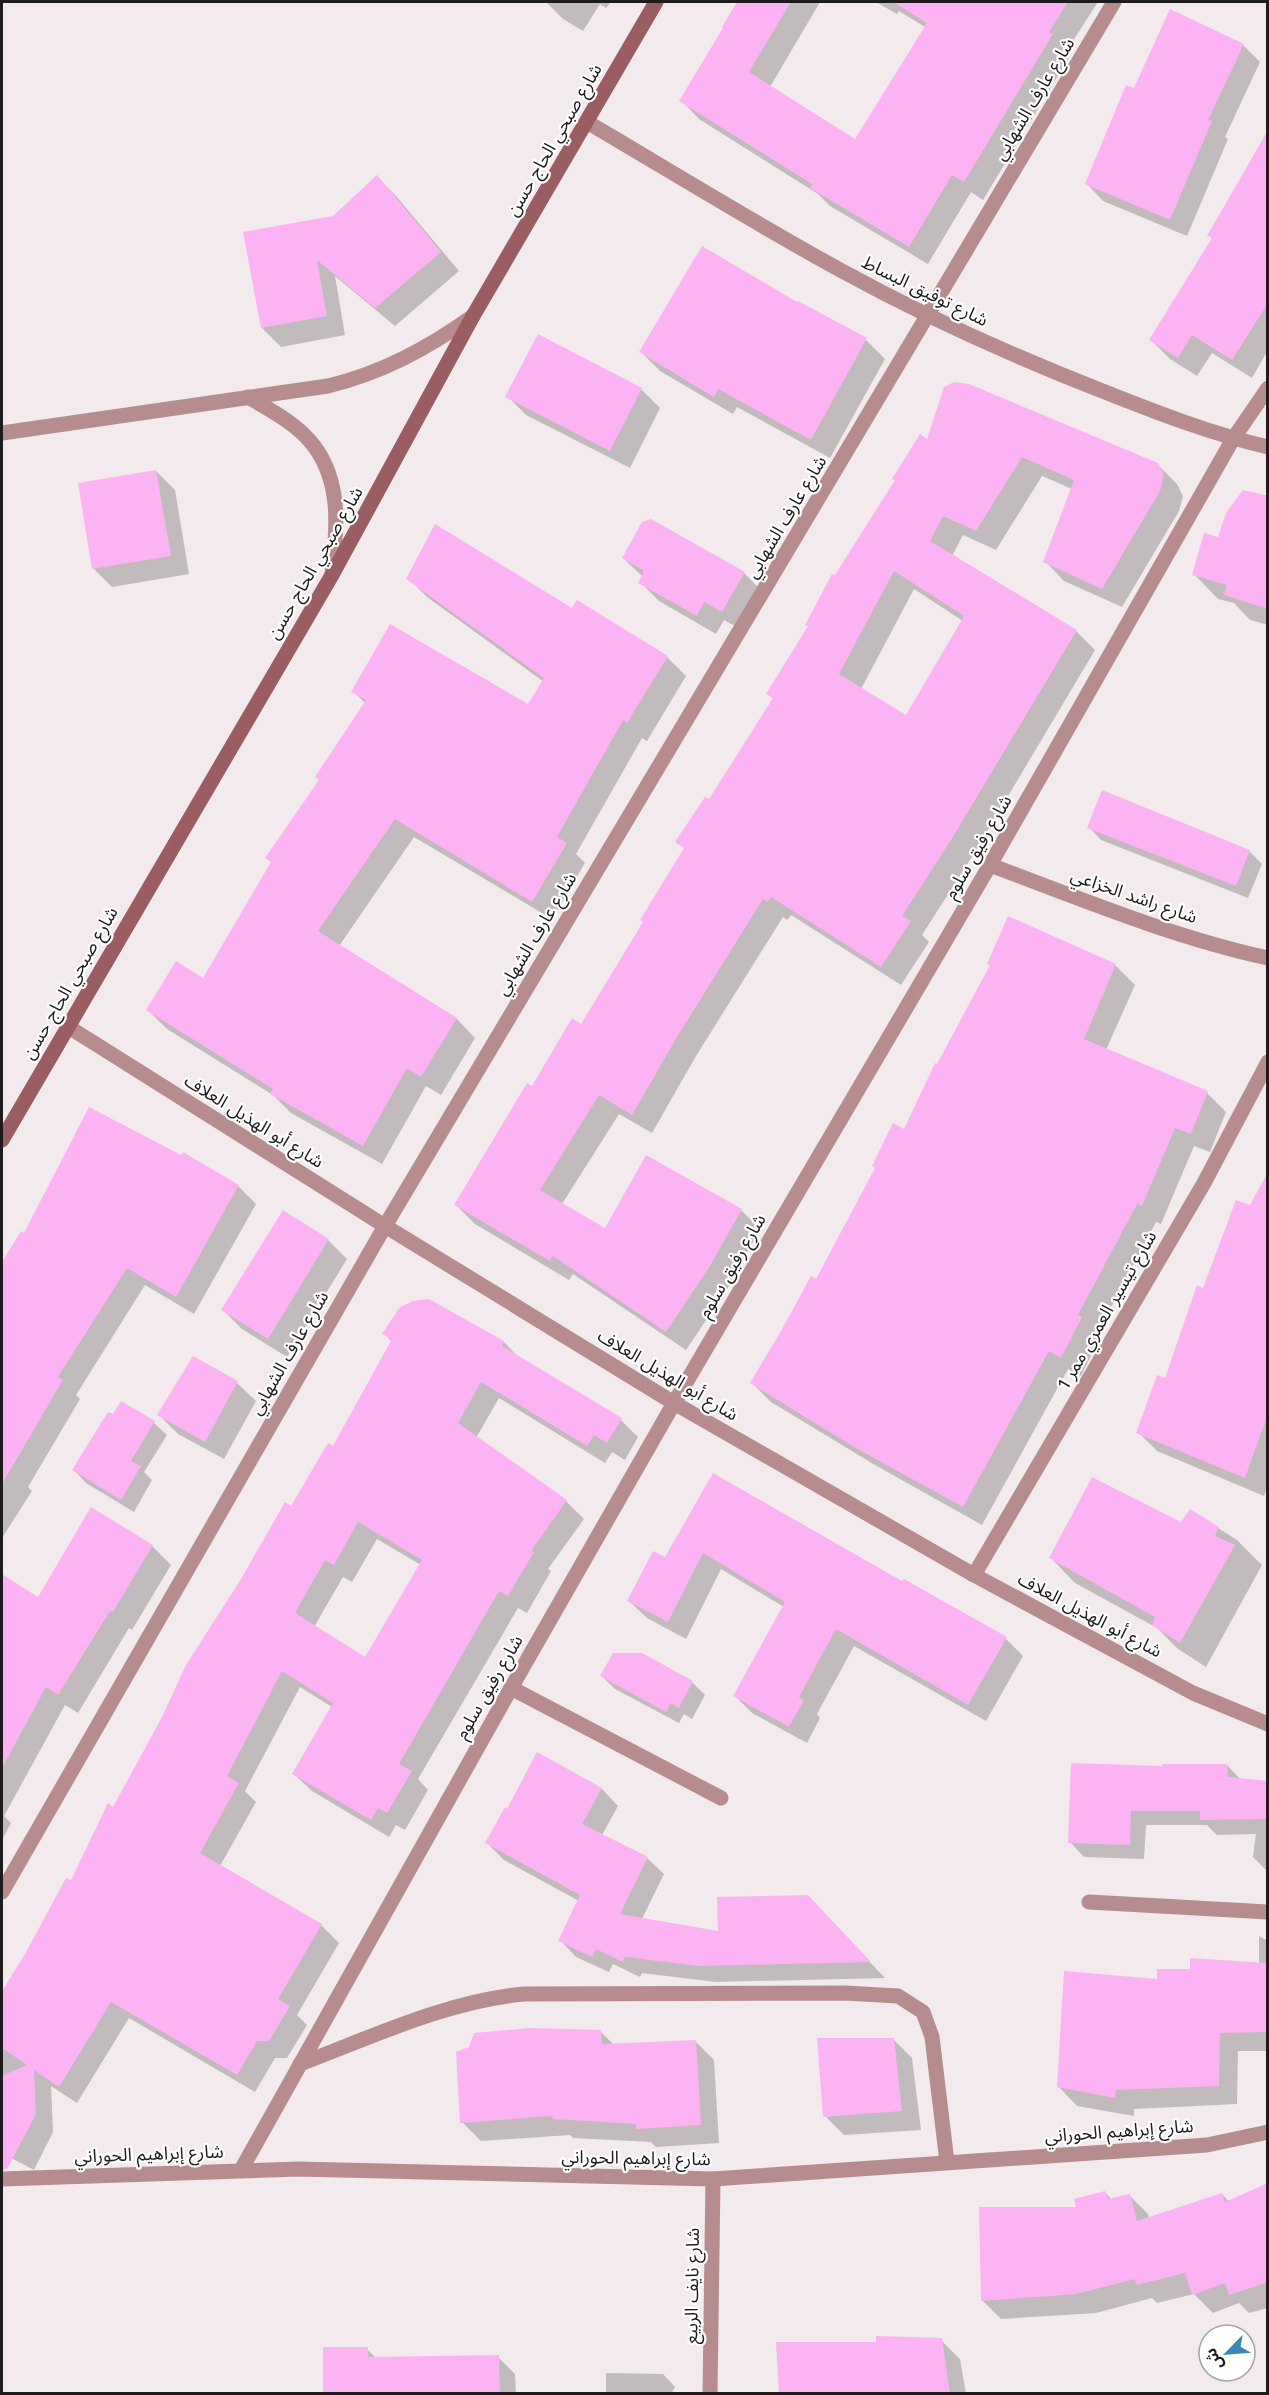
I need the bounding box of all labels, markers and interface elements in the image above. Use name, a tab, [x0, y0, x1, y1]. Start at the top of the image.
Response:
street label: شارع عارف الشهابي	[989, 34, 1082, 166]
street label: شارع صبحي الحاج حسن	[501, 60, 609, 222]
street label: شارع توفيق البساط	[857, 251, 992, 334]
street label: شارع عارف الشهابي	[741, 452, 834, 584]
street label: شارع صبحي الحاج حسن	[262, 483, 370, 645]
street label: شارع رفيق سلوم	[939, 791, 1019, 905]
street label: شارع راشد الخزاعي	[1067, 864, 1200, 931]
street label: شارع عارف الشهابي	[491, 869, 584, 1001]
street label: شارع صبحي الحاج حسن	[17, 903, 125, 1065]
street label: شارع أبو الهذيل العلاف	[179, 1069, 328, 1175]
street label: شارع رفيق سلوم	[693, 1210, 773, 1324]
street label: شارع تيسير العمري ممر 1	[1053, 1227, 1164, 1395]
street label: شارع عارف الشهابي	[245, 1287, 336, 1420]
street label: شارع أبو الهذيل العلاف	[592, 1324, 742, 1428]
street label: شارع أبو الهذيل العلاف	[1013, 1568, 1166, 1665]
street label: شارع رفيق سلوم	[450, 1631, 530, 1745]
street label: شارع إبراهيم الحوراني	[1044, 2115, 1194, 2150]
street label: شارع إبراهيم الحوراني	[74, 2140, 224, 2171]
street label: شارع إبراهيم الحوراني	[561, 2146, 711, 2173]
street label: شارع نايف الربيع	[680, 2228, 707, 2344]
north arrow	[1197, 2323, 1257, 2383]
text: ش	[1201, 2345, 1227, 2373]

